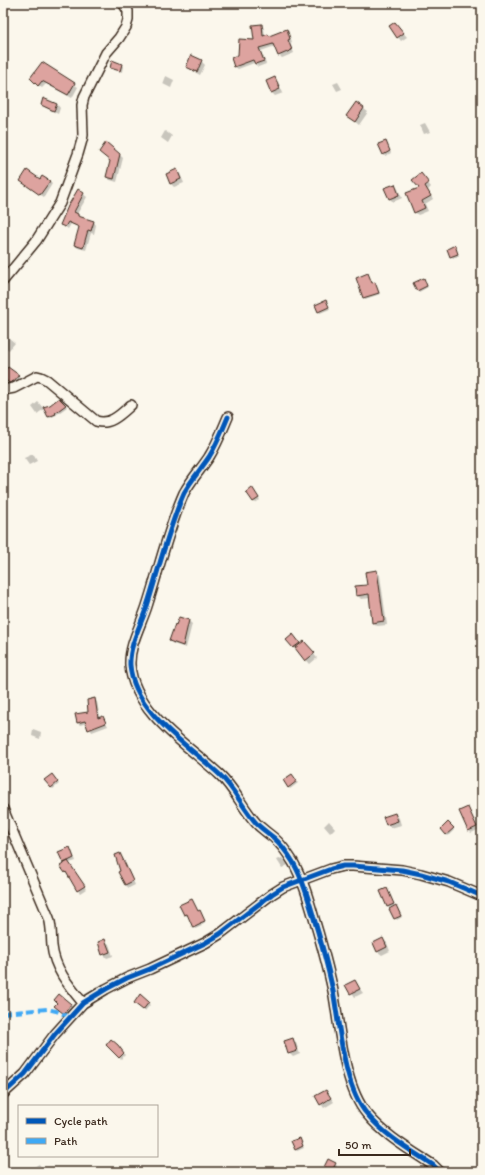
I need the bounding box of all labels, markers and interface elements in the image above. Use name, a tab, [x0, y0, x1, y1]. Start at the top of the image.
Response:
legend	[18, 1105, 158, 1157]
text: Cycle path	[54, 1114, 108, 1128]
scale bar	[339, 1131, 410, 1157]
text: Path	[54, 1134, 77, 1148]
text: 50 m	[345, 1138, 371, 1152]

